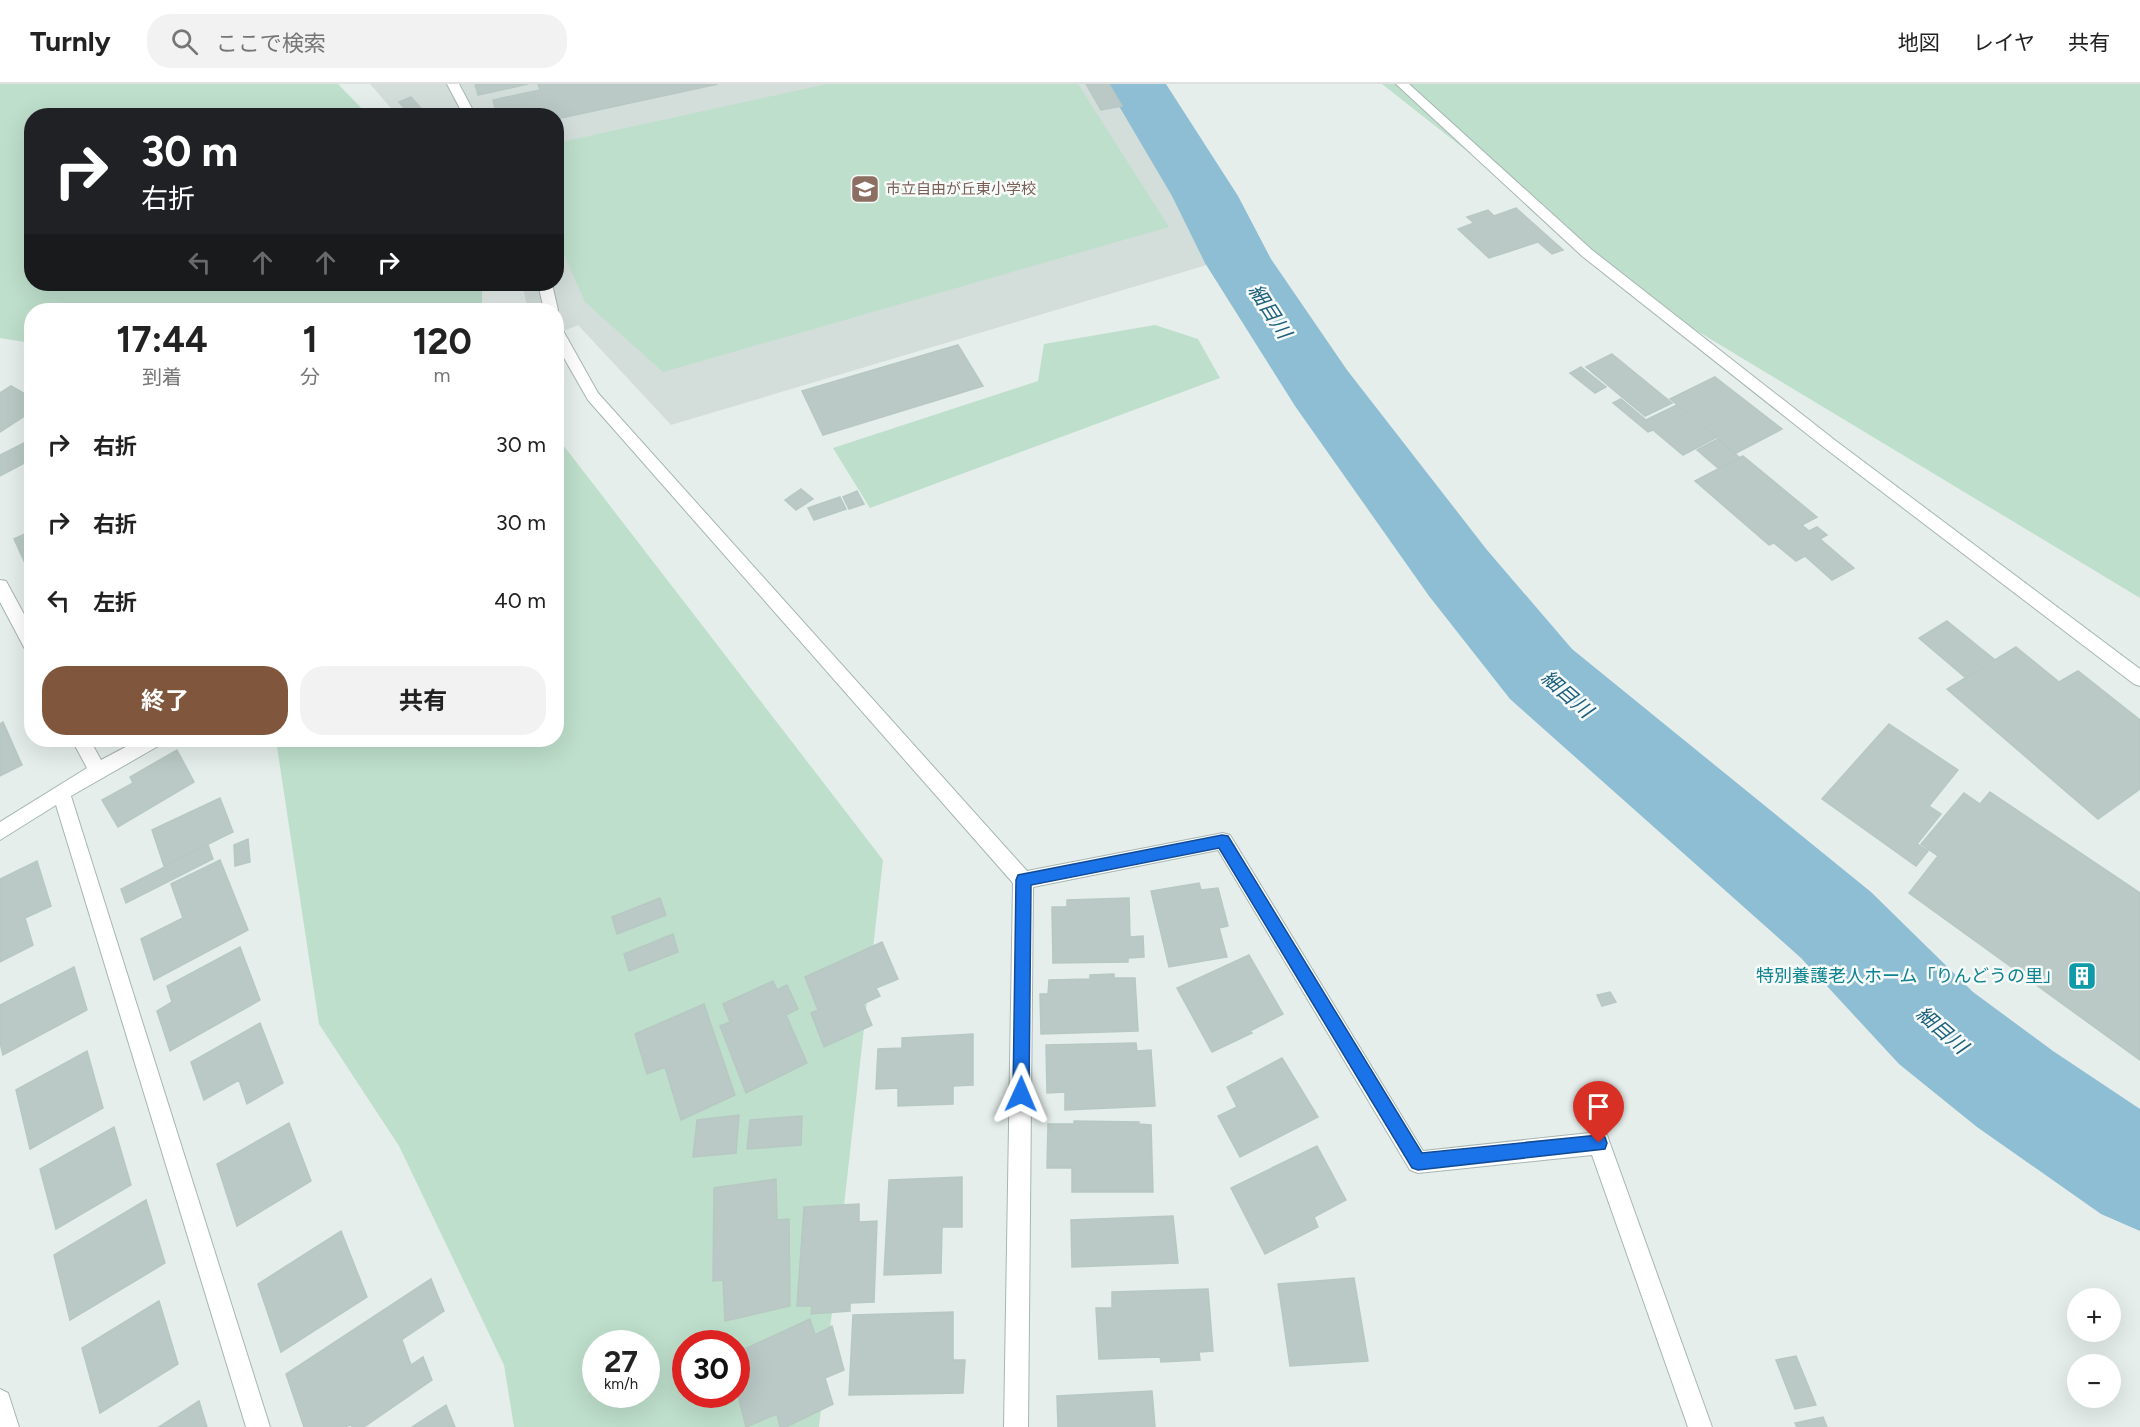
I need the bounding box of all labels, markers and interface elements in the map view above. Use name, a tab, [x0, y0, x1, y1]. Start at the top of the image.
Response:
search box	[147, 14, 567, 68]
text: Turnly	[30, 24, 111, 58]
icon: search	[168, 25, 201, 58]
text: ここで検索	[216, 30, 326, 57]
text: 地図	[1898, 30, 1940, 55]
text: レイヤ	[1973, 30, 2035, 55]
text: 共有	[2068, 30, 2110, 55]
text: 30 m	[141, 126, 238, 177]
icon: right	[42, 132, 120, 210]
school or university icon: 市立自由が丘東小学校	[849, 173, 881, 205]
place label: 市立自由が丘東小学校	[886, 180, 1036, 198]
text: 右折	[141, 182, 195, 215]
icon: left	[183, 246, 216, 279]
icon: ahead	[246, 246, 279, 279]
icon: ahead	[309, 246, 342, 279]
icon: right	[372, 246, 405, 279]
water label: 細目川	[1244, 279, 1297, 344]
text: 17:44	[116, 318, 208, 361]
text: 1	[303, 318, 318, 361]
text: 120	[412, 320, 472, 363]
text: m	[434, 363, 451, 387]
text: 到着	[142, 365, 182, 389]
text: 分	[300, 365, 320, 389]
icon: right	[42, 428, 75, 461]
text: 30 m	[496, 431, 546, 458]
text: 右折	[93, 433, 137, 460]
icon: right	[42, 506, 75, 539]
text: 30 m	[496, 509, 546, 536]
text: 右折	[93, 511, 137, 538]
icon: left	[42, 584, 75, 617]
text: 40 m	[494, 587, 546, 614]
text: 左折	[93, 589, 137, 616]
water label: 細目川	[1536, 665, 1599, 724]
button: 終了	[42, 666, 288, 735]
button: 共有	[300, 666, 546, 735]
building icon: 特別養護老人ホーム「りんどうの里」	[2066, 960, 2098, 992]
place label: 特別養護老人ホーム「りんどうの里」	[1756, 965, 2061, 987]
water label: 細目川	[1911, 1001, 1974, 1060]
position arrow	[989, 1062, 1053, 1126]
pin	[1573, 1081, 1624, 1143]
icon: arrive	[1582, 1090, 1615, 1123]
map controls	[2067, 1288, 2121, 1408]
button: +	[2067, 1288, 2121, 1342]
speed limit sign: 30	[672, 1330, 750, 1408]
text: 27	[604, 1343, 638, 1380]
button: −	[2067, 1354, 2121, 1408]
text: km/h	[604, 1375, 638, 1393]

